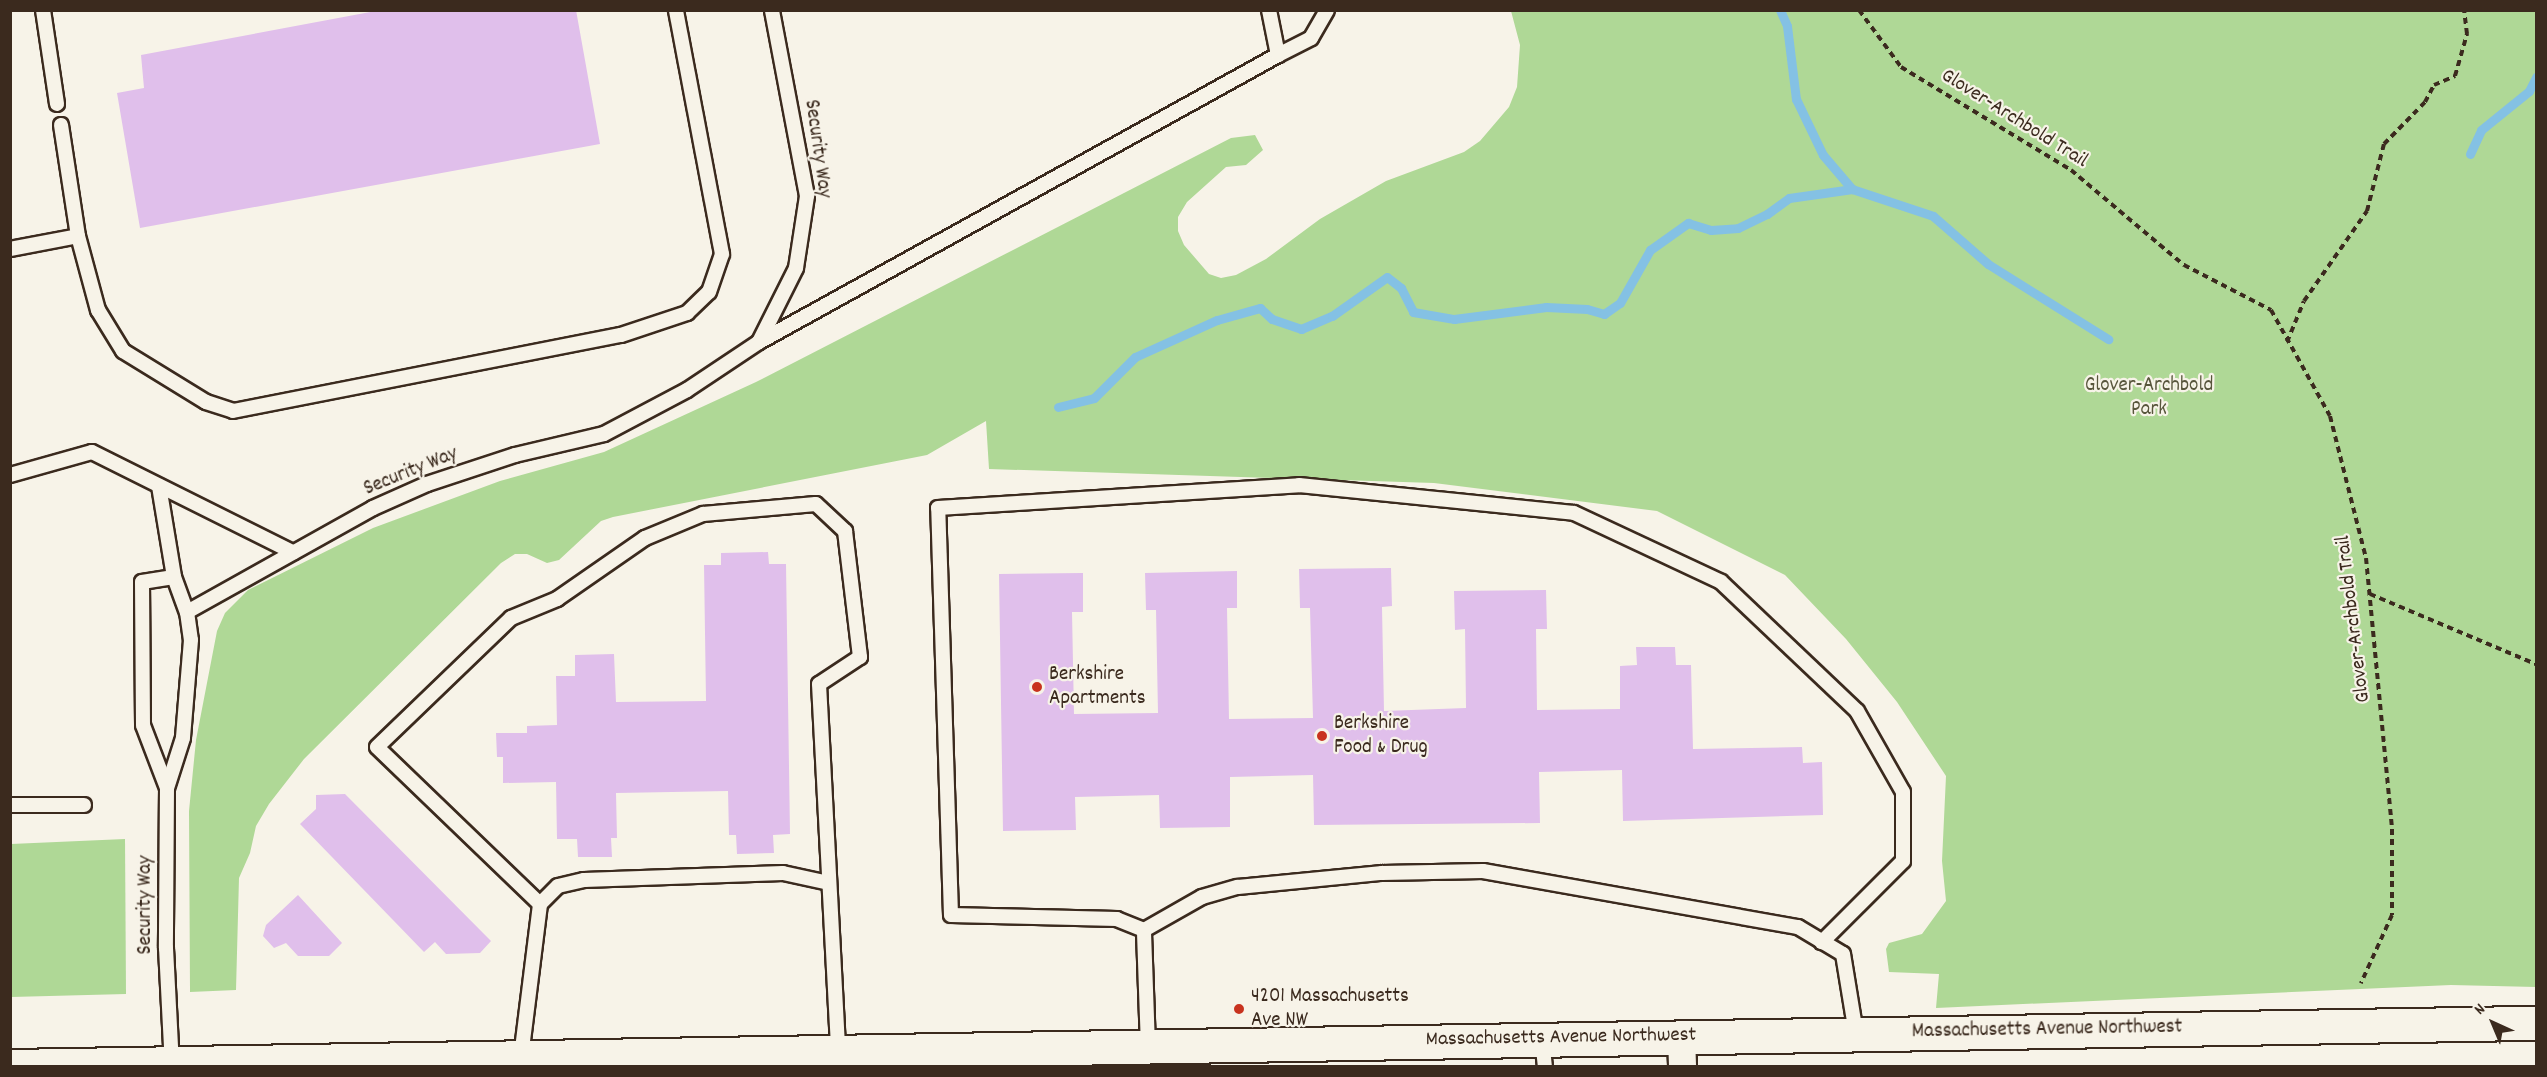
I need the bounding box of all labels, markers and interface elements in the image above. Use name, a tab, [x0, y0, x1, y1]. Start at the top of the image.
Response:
street label: Glover-Archbold Trail	[1936, 64, 2092, 174]
street label: Security Way	[798, 98, 836, 200]
park label: Glover-Archbold Park	[2085, 373, 2213, 423]
street label: Security Way	[360, 442, 462, 502]
street label: Glover-Archbold Trail	[2331, 534, 2377, 704]
place label: Berkshire Apartments	[1049, 662, 1145, 712]
marker: Berkshire Apartments	[1030, 680, 1044, 694]
place label: Berkshire Food & Drug	[1334, 711, 1428, 761]
marker: Berkshire Food & Drug	[1315, 729, 1329, 743]
street label: Security Way	[133, 855, 159, 955]
place label: 4201 Massachusetts Ave NW	[1251, 984, 1409, 1034]
north arrow	[2463, 993, 2523, 1053]
text: N	[2469, 999, 2491, 1021]
marker: 4201 Massachusetts Ave NW	[1232, 1002, 1246, 1016]
street label: Massachusetts Avenue Northwest	[1912, 1015, 2182, 1045]
street label: Massachusetts Avenue Northwest	[1426, 1023, 1696, 1053]

